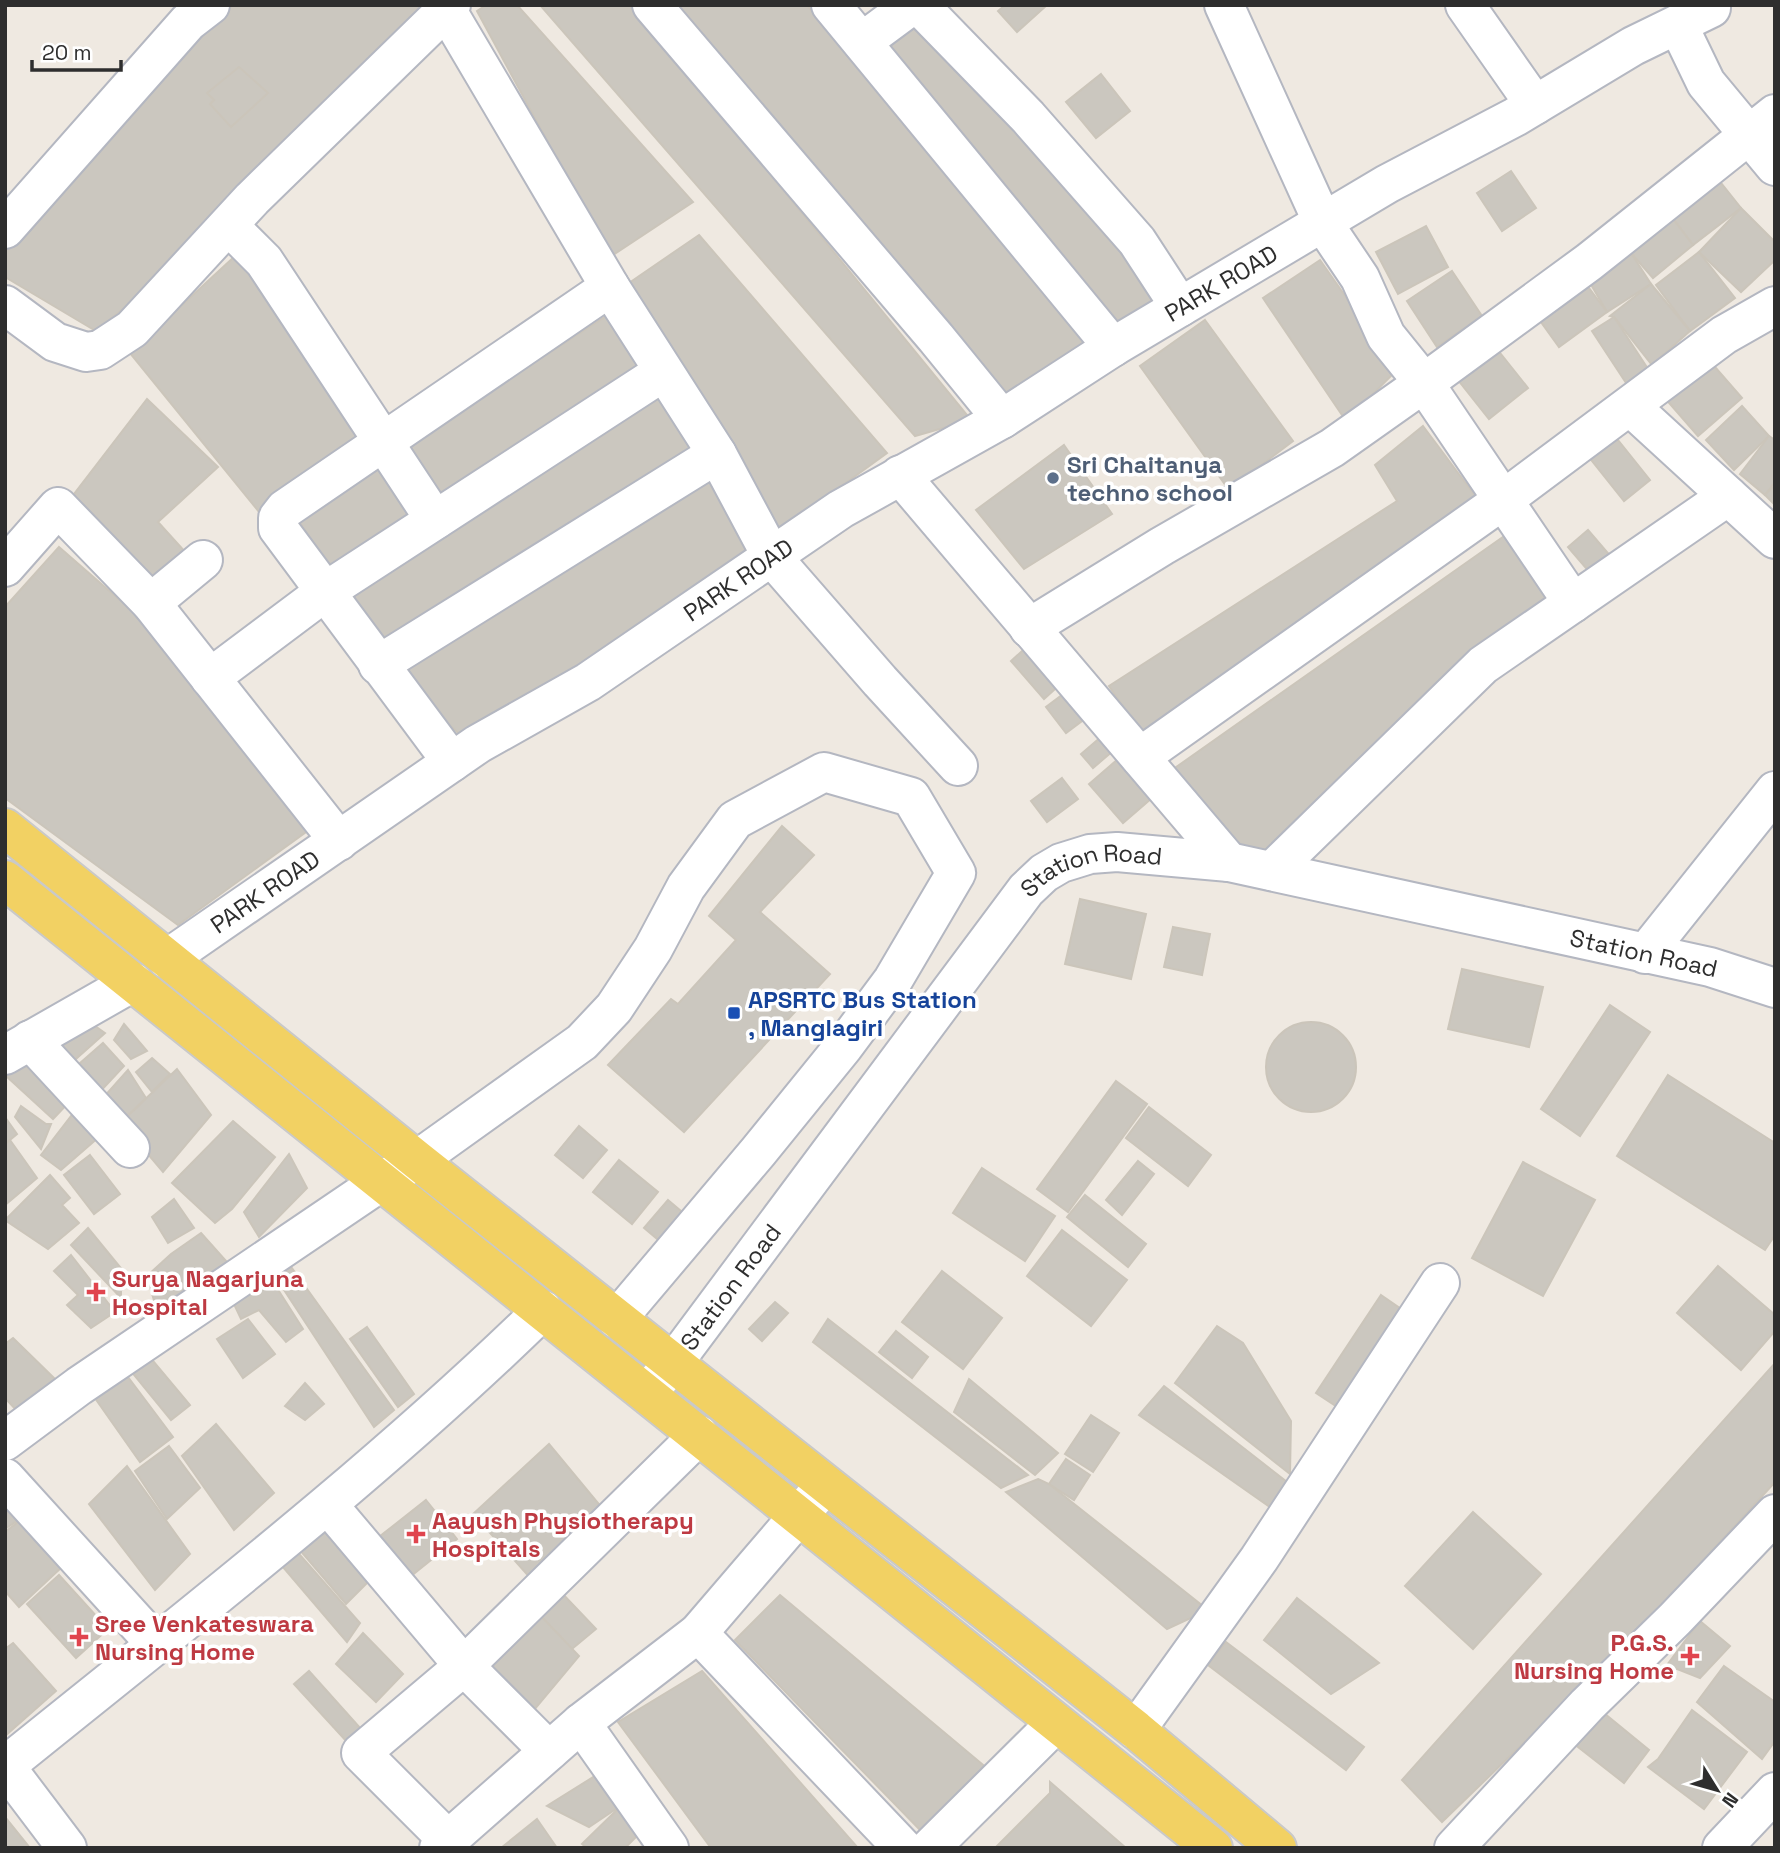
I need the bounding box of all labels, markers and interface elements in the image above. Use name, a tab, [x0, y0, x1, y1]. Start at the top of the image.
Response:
scale bar	[32, 28, 121, 72]
text: 20 m	[42, 39, 92, 66]
street label: PARK ROAD	[1159, 237, 1283, 328]
place label: Sri Chaitanya techno school	[1067, 449, 1233, 508]
marker: Sri Chaitanya techno school	[1045, 470, 1061, 486]
street label: PARK ROAD	[677, 531, 799, 628]
street label: Station Road	[1013, 836, 1164, 903]
street label: PARK ROAD	[204, 843, 326, 940]
street label: Station Road	[1567, 921, 1721, 984]
place label: APSRTC Bus Station , Manglagiri	[748, 984, 977, 1043]
marker: APSRTC Bus Station , Manglagiri	[726, 1005, 742, 1021]
street label: Station Road	[673, 1217, 788, 1356]
place label: Surya Nagarjuna Hospital	[112, 1263, 304, 1322]
marker: Surya Nagarjuna Hospital	[86, 1282, 106, 1302]
place label: Aayush Physiotherapy Hospitals	[432, 1505, 694, 1564]
marker: Aayush Physiotherapy Hospitals	[406, 1524, 426, 1544]
place label: Sree Venkateswara Nursing Home	[95, 1608, 314, 1667]
marker: Sree Venkateswara Nursing Home	[69, 1627, 89, 1647]
place label: P.G.S. Nursing Home	[1514, 1627, 1674, 1686]
marker: P.G.S. Nursing Home	[1680, 1646, 1700, 1666]
north arrow	[1682, 1755, 1752, 1825]
text: N	[1716, 1787, 1744, 1813]

